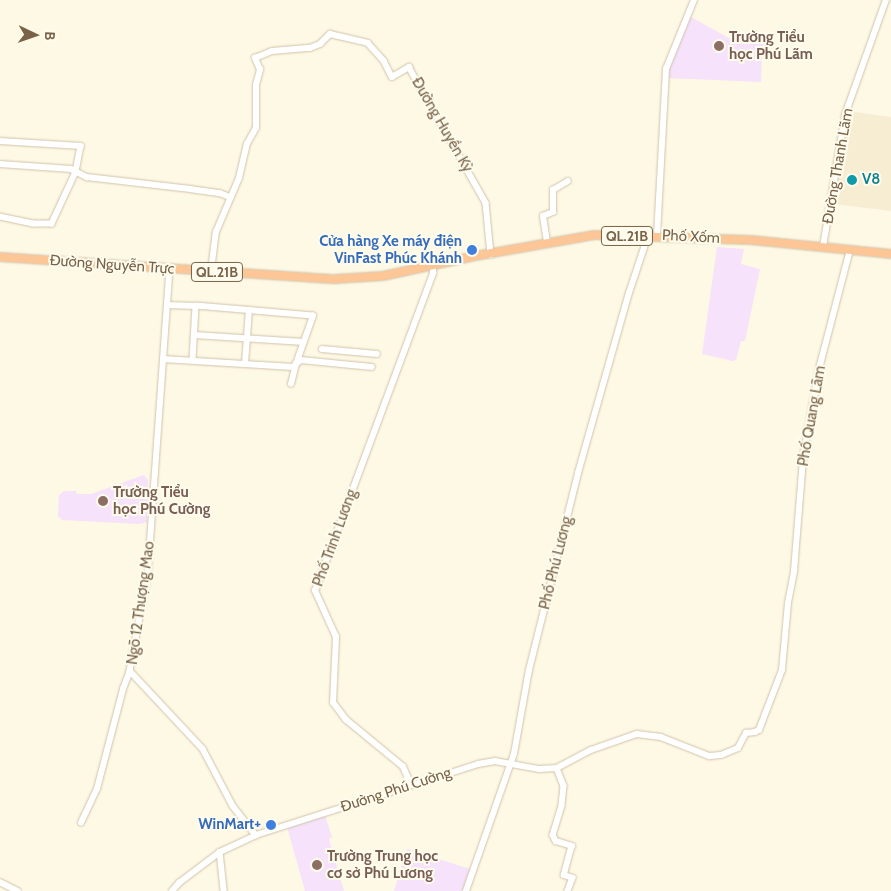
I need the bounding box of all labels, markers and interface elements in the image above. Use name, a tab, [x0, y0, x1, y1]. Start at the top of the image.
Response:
north arrow	[10, 10, 60, 60]
place label: Trường Tiểu học Phú Lãm	[729, 28, 813, 63]
text: B	[41, 31, 59, 41]
marker: Trường Tiểu học Phú Lãm	[713, 40, 725, 52]
street label: Đường Huyền Kỳ	[408, 74, 476, 176]
street label: Đường Thanh Lãm	[819, 107, 857, 225]
place label: V8	[862, 171, 880, 189]
marker: V8	[846, 174, 858, 186]
road number: QL.21B	[601, 225, 653, 248]
street label: Phố Xốm	[662, 226, 720, 248]
place label: Cửa hàng Xe máy điện VinFast Phúc Khánh	[319, 232, 462, 267]
marker: Cửa hàng Xe máy điện VinFast Phúc Khánh	[466, 244, 478, 256]
street label: Đường Nguyễn Trực	[49, 252, 175, 278]
road number: QL.21B	[191, 260, 243, 284]
street label: Phố Quang Lãm	[794, 364, 830, 468]
place label: Trường Tiểu học Phú Cường	[113, 483, 210, 518]
street label: Phố Trinh Lương	[309, 487, 361, 589]
marker: Trường Tiểu học Phú Cường	[97, 495, 109, 507]
street label: Phố Phú Lương	[536, 514, 576, 612]
street label: Ngõ 12 Thượng Mao	[123, 540, 159, 666]
street label: Đường Phú Cường	[338, 764, 454, 816]
place label: WinMart+	[198, 816, 261, 834]
marker: WinMart+	[265, 819, 277, 831]
place label: Trường Trung học cơ sở Phú Lương	[327, 847, 438, 882]
marker: Trường Trung học cơ sở Phú Lương	[311, 859, 323, 871]

